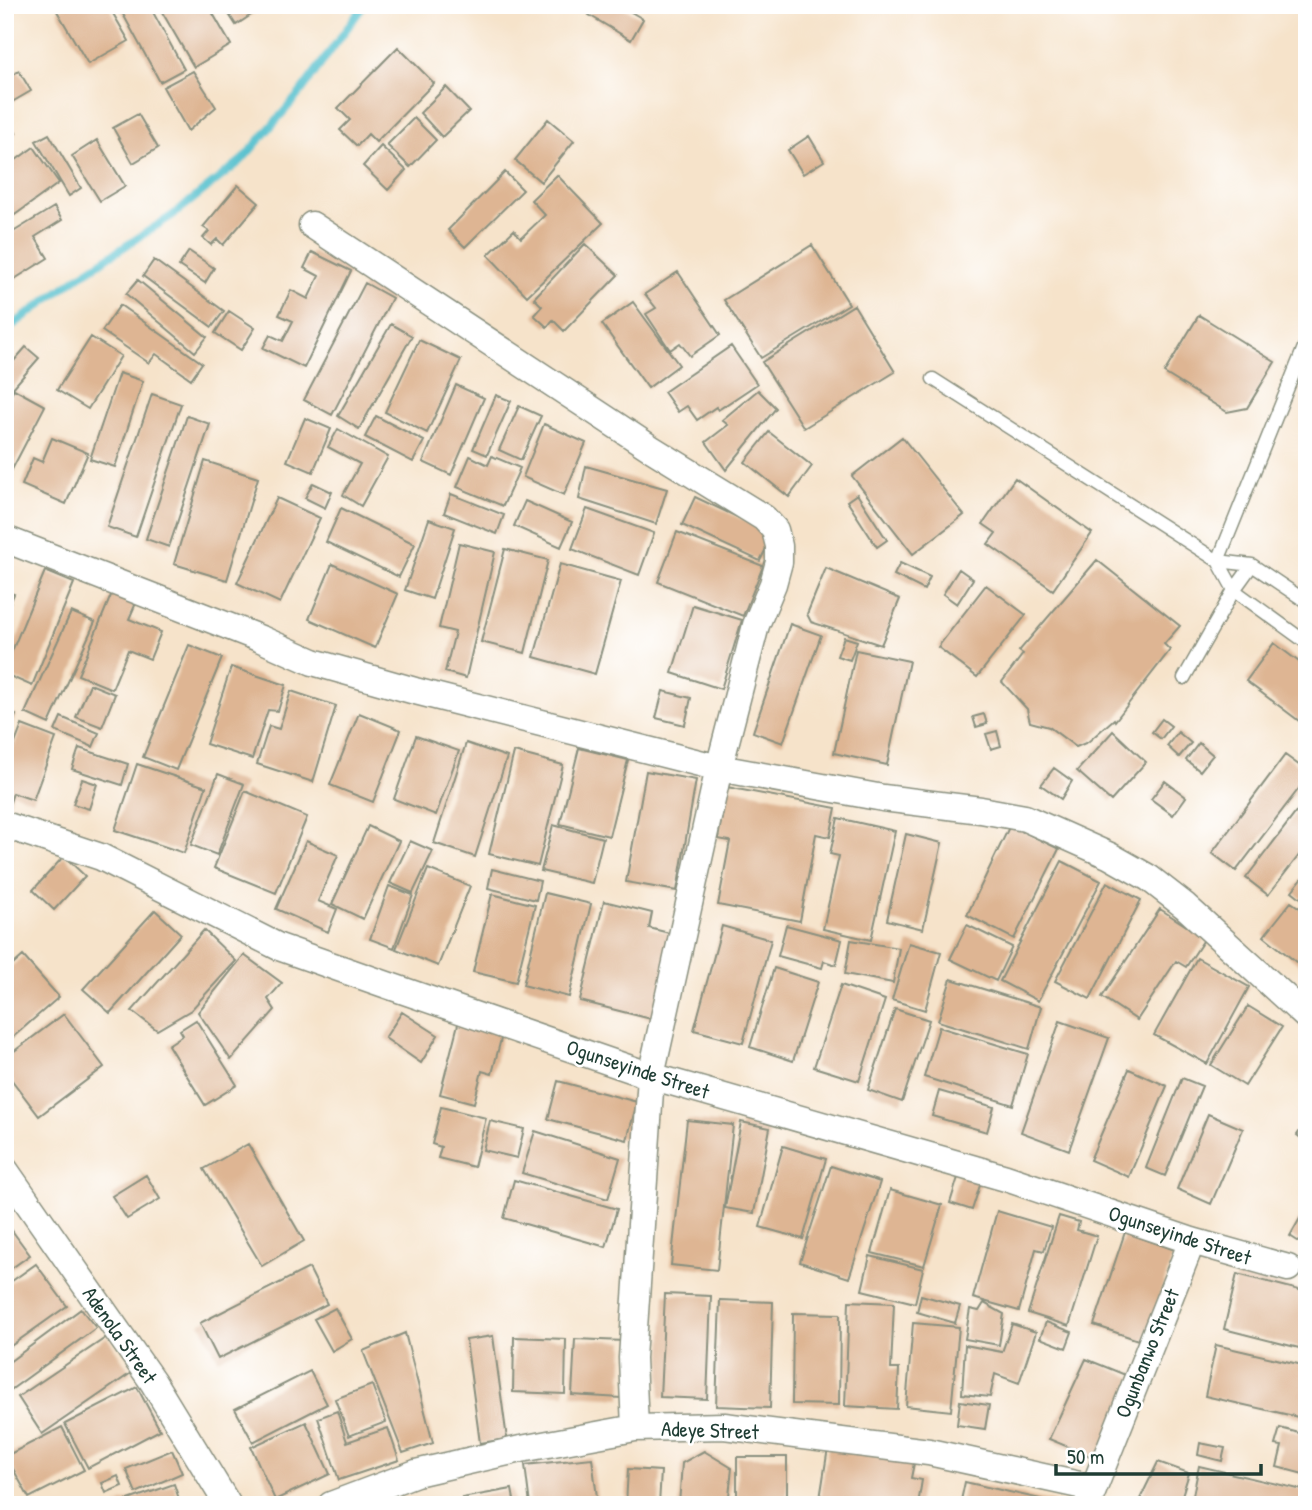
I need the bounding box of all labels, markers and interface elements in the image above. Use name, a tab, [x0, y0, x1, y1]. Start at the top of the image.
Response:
street label: Ogunseyinde Street	[563, 1032, 714, 1106]
street label: Ogunseyinde Street	[1105, 1198, 1256, 1272]
street label: Adenola Street	[76, 1281, 165, 1390]
street label: Ogunbanwo Street	[1108, 1283, 1186, 1422]
street label: Adeye Street	[661, 1414, 760, 1446]
scale bar	[1056, 1433, 1261, 1477]
text: 50 m	[1067, 1442, 1104, 1471]

